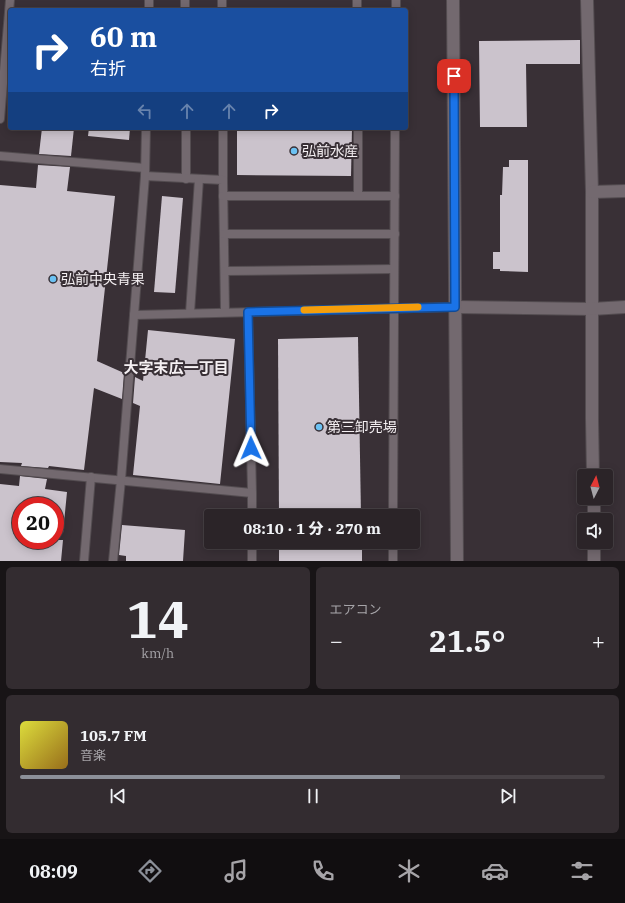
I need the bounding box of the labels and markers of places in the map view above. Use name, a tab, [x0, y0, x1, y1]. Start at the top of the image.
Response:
pin	[437, 59, 471, 93]
place label: 弘前水産	[302, 142, 358, 160]
marker: 弘前水産	[289, 146, 299, 156]
place label: 弘前中央青果	[61, 270, 145, 288]
marker: 弘前中央青果	[48, 274, 58, 284]
place label: 第三卸売場	[327, 418, 397, 436]
marker: 第三卸売場	[314, 422, 324, 432]

